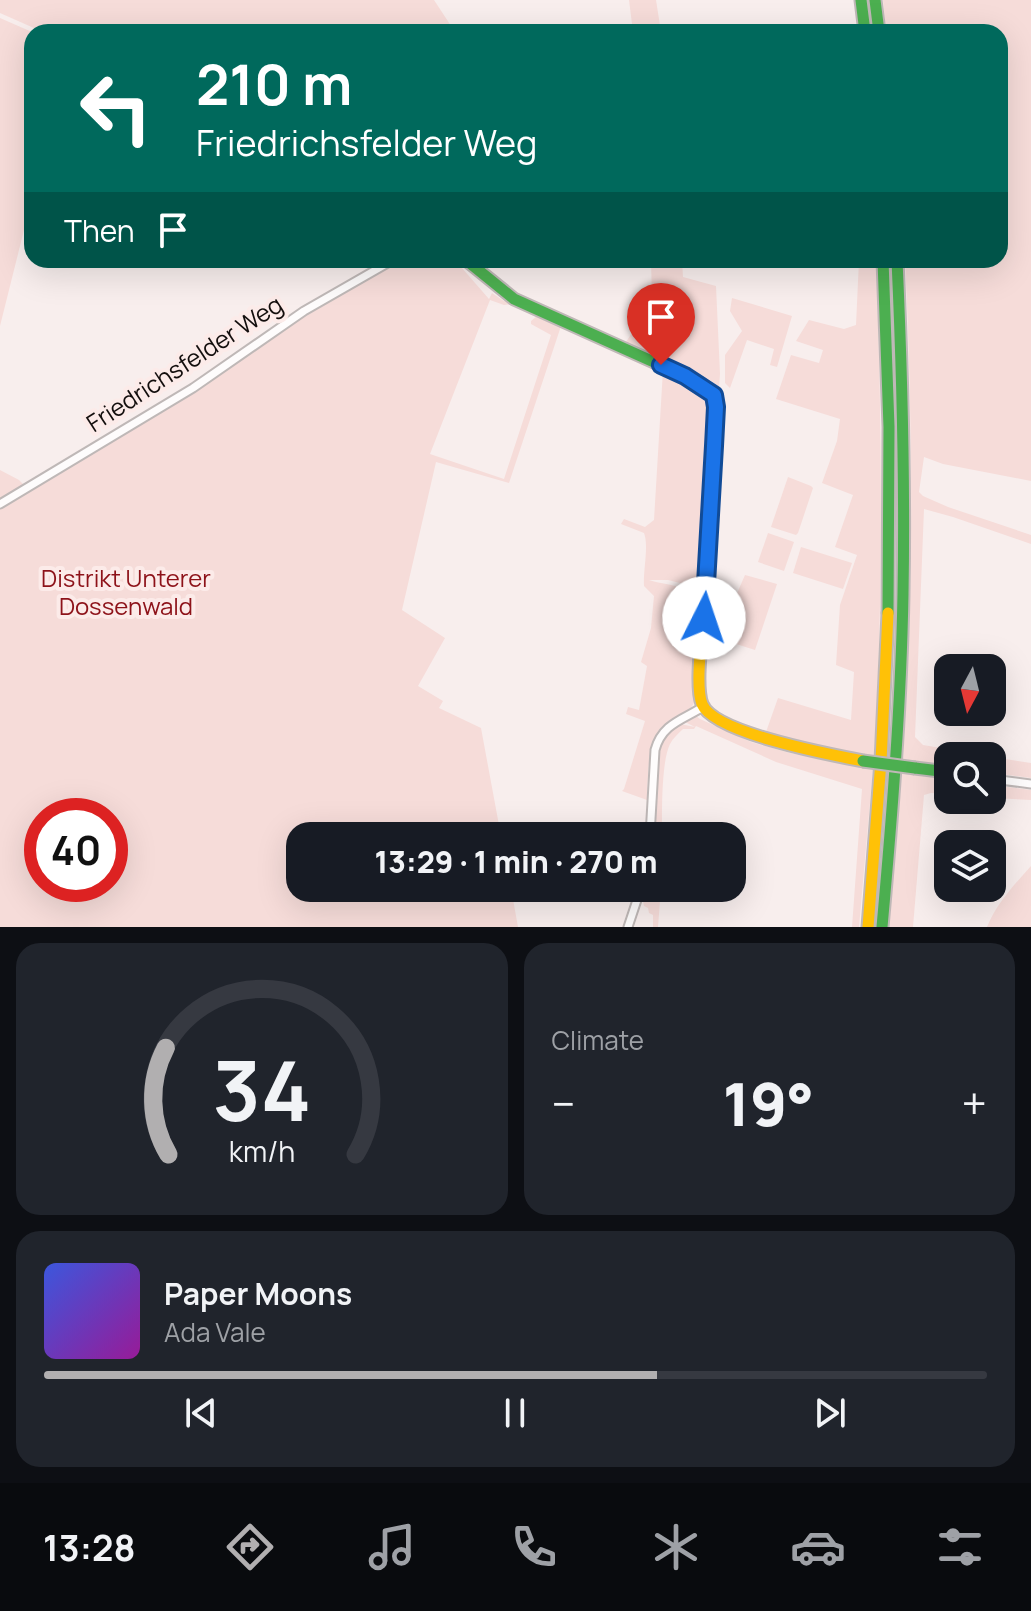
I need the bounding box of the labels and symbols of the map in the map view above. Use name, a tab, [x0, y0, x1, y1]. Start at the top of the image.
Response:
pin	[627, 283, 695, 365]
street label: Friedrichsfelder Weg	[80, 287, 288, 439]
park label: Distrikt Unterer Dossenwald	[41, 561, 211, 622]
position arrow	[662, 576, 746, 660]
north arrow	[934, 654, 1006, 726]
speed limit sign: 40	[24, 798, 128, 902]

